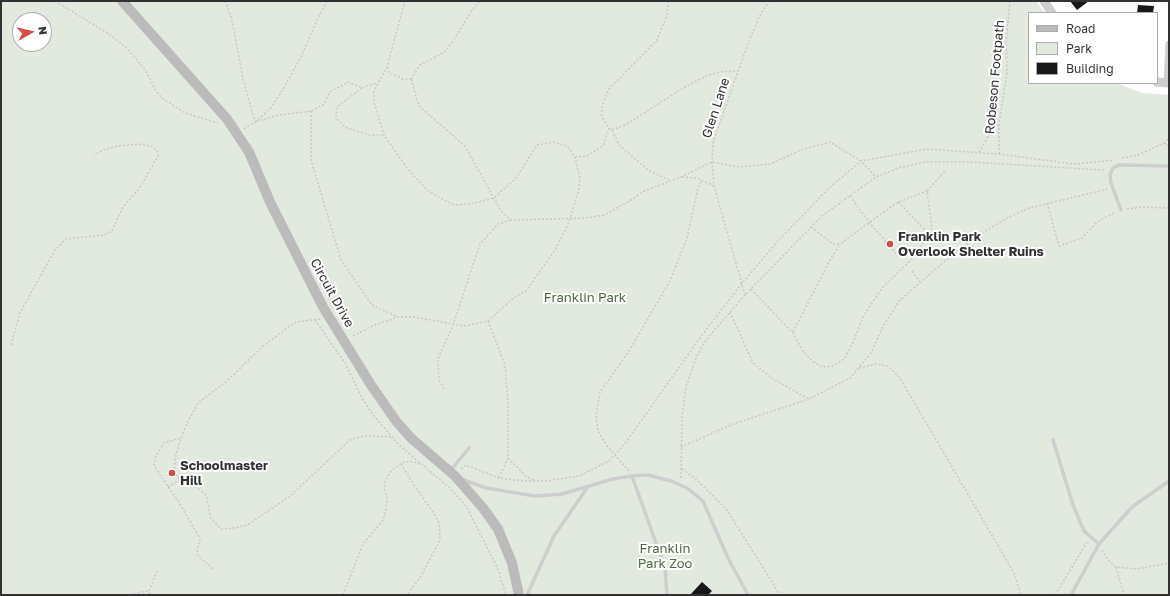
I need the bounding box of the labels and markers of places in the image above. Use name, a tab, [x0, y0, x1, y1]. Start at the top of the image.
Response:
place label: Franklin Park Overlook Shelter Ruins	[898, 229, 1044, 260]
marker: Franklin Park Overlook Shelter Ruins	[885, 239, 895, 249]
place label: Schoolmaster Hill	[180, 458, 268, 489]
marker: Schoolmaster Hill	[167, 468, 177, 478]

